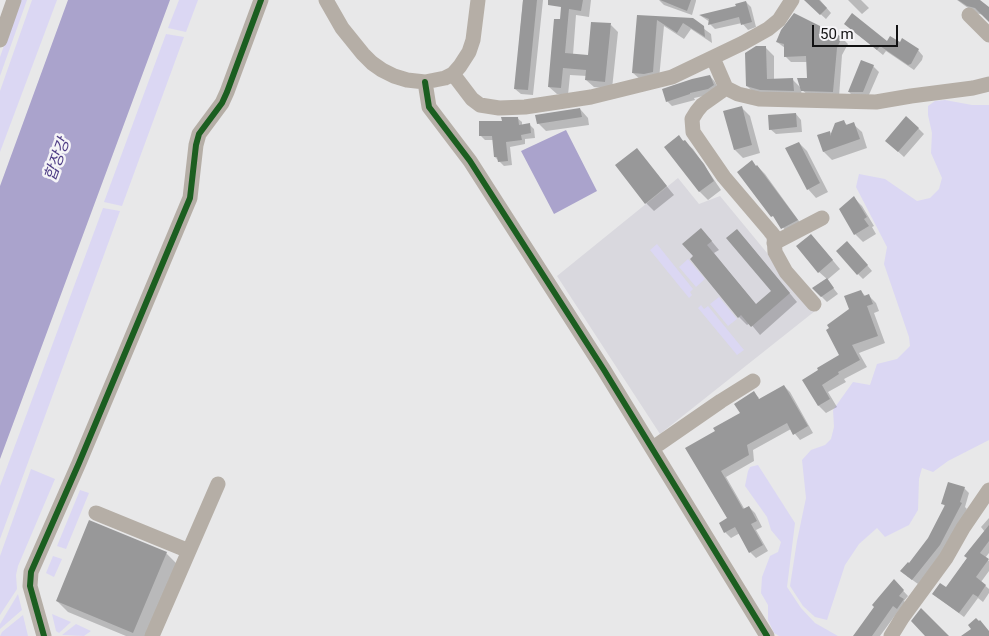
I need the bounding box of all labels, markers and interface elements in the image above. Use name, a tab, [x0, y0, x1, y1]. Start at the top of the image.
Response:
scale bar	[814, 15, 900, 47]
text: 50 m	[820, 25, 854, 43]
water label: 합장강	[41, 136, 75, 184]

